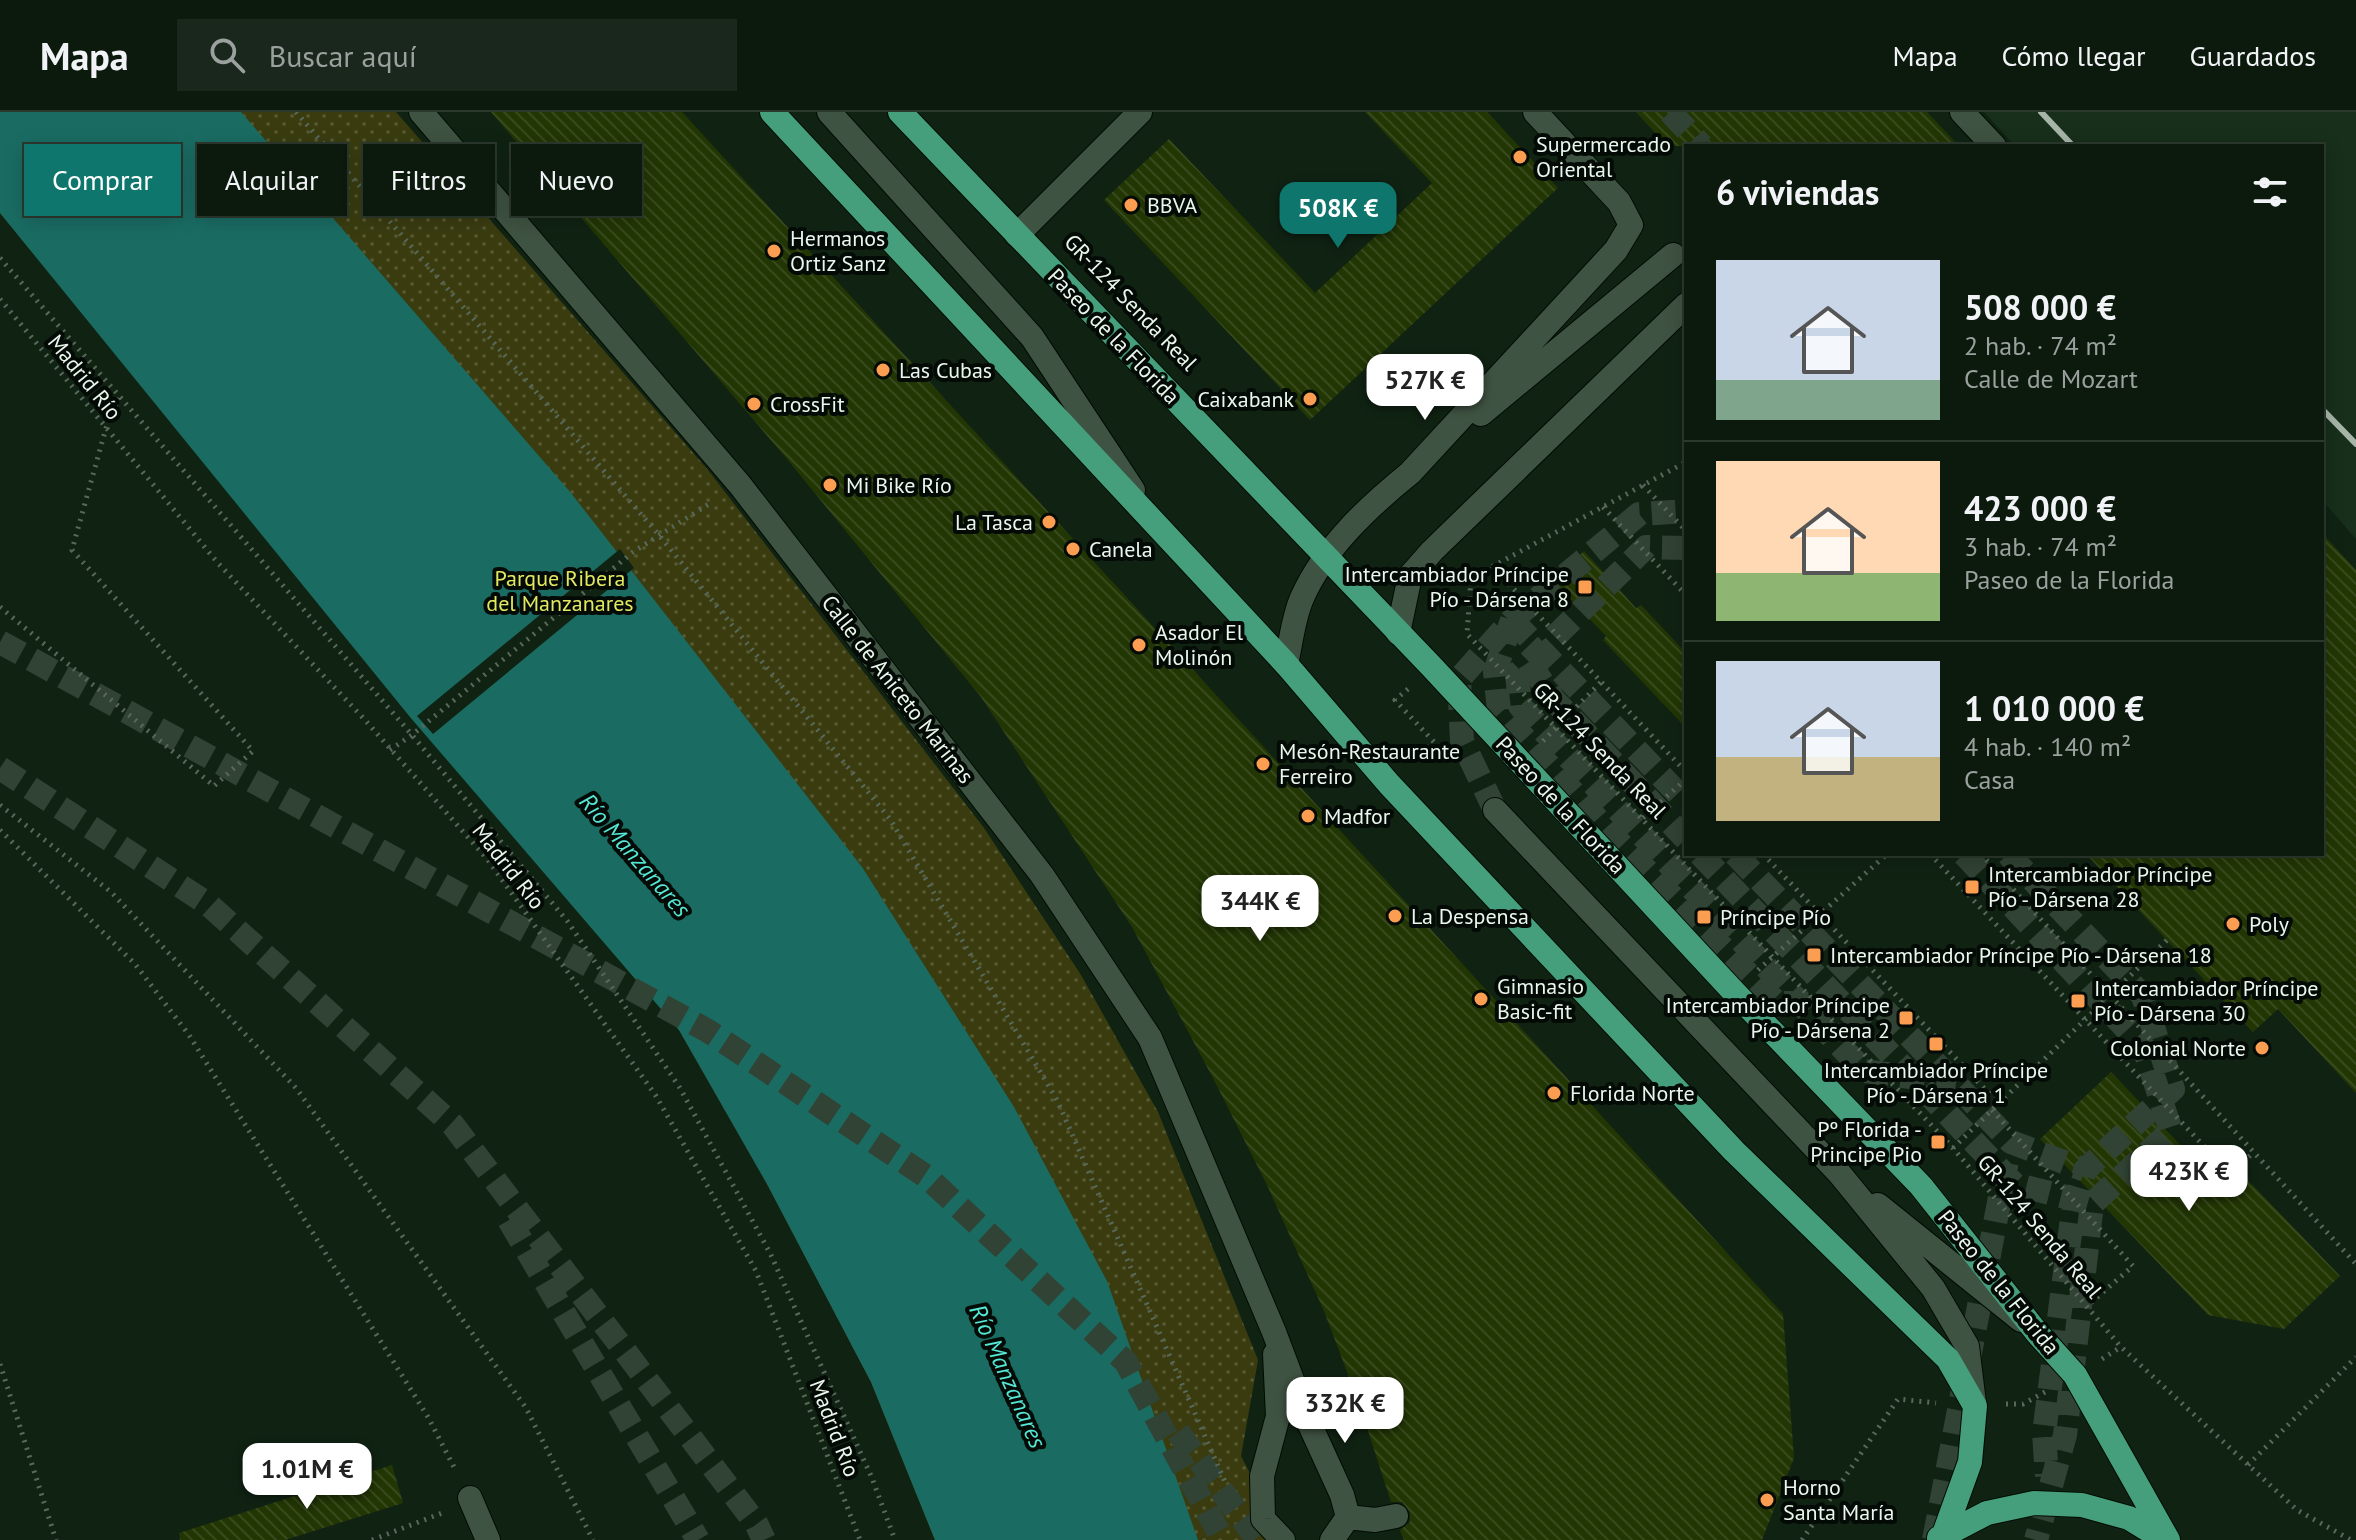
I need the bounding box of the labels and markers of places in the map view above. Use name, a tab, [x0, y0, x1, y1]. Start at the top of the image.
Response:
place label: Supermercado Oriental	[1536, 130, 1671, 183]
marker: Supermercado Oriental	[1511, 148, 1529, 166]
pin: 508K €	[1273, 182, 1403, 250]
place label: BBVA	[1147, 191, 1197, 219]
marker: BBVA	[1122, 196, 1140, 214]
place label: Hermanos Ortiz Sanz	[790, 224, 886, 277]
marker: Hermanos Ortiz Sanz	[765, 242, 783, 260]
pin: 527K €	[1360, 354, 1490, 422]
place label: Las Cubas	[899, 356, 992, 384]
marker: Las Cubas	[874, 361, 892, 379]
place label: Caixabank	[1197, 385, 1294, 413]
place label: CrossFit	[770, 390, 845, 418]
marker: Caixabank	[1301, 390, 1319, 408]
marker: CrossFit	[745, 395, 763, 413]
place label: Mi Bike Río	[846, 471, 952, 499]
marker: Mi Bike Río	[821, 476, 839, 494]
place label: La Tasca	[955, 508, 1033, 536]
marker: La Tasca	[1040, 513, 1058, 531]
place label: Canela	[1089, 535, 1153, 563]
marker: Canela	[1064, 540, 1082, 558]
place label: Intercambiador Príncipe Pío - Dársena 8	[1344, 560, 1569, 613]
marker: Intercambiador Príncipe Pío - Dársena 8	[1576, 578, 1594, 596]
place label: Asador El Molinón	[1155, 618, 1244, 671]
marker: Asador El Molinón	[1130, 636, 1148, 654]
place label: Mesón-Restaurante Ferreiro	[1279, 737, 1460, 790]
marker: Mesón-Restaurante Ferreiro	[1254, 755, 1272, 773]
place label: Madfor	[1324, 802, 1391, 830]
marker: Madfor	[1299, 807, 1317, 825]
place label: Intercambiador Príncipe Pío - Dársena 28	[1988, 860, 2213, 913]
pin: 344K €	[1195, 875, 1325, 943]
marker: Intercambiador Príncipe Pío - Dársena 28	[1963, 878, 1981, 896]
place label: La Despensa	[1411, 902, 1529, 930]
place label: Príncipe Pío	[1720, 903, 1831, 931]
marker: La Despensa	[1386, 907, 1404, 925]
marker: Príncipe Pío	[1695, 908, 1713, 926]
place label: Poly	[2249, 910, 2290, 938]
marker: Poly	[2224, 915, 2242, 933]
place label: Intercambiador Príncipe Pío - Dársena 18	[1830, 941, 2212, 969]
marker: Intercambiador Príncipe Pío - Dársena 18	[1805, 946, 1823, 964]
place label: Gimnasio Basic-fit	[1497, 972, 1584, 1025]
place label: Intercambiador Príncipe Pío - Dársena 30	[2094, 974, 2319, 1027]
marker: Gimnasio Basic-fit	[1472, 990, 1490, 1008]
place label: Intercambiador Príncipe Pío - Dársena 2	[1665, 991, 1890, 1044]
marker: Intercambiador Príncipe Pío - Dársena 30	[2069, 992, 2087, 1010]
marker: Intercambiador Príncipe Pío - Dársena 2	[1897, 1009, 1915, 1027]
place label: Colonial Norte	[2110, 1034, 2246, 1062]
marker: Intercambiador Príncipe Pío - Dársena 1	[1927, 1035, 1945, 1053]
marker: Colonial Norte	[2253, 1039, 2271, 1057]
place label: Intercambiador Príncipe Pío - Dársena 1	[1824, 1056, 2048, 1109]
place label: Florida Norte	[1570, 1079, 1695, 1107]
marker: Florida Norte	[1545, 1084, 1563, 1102]
place label: Pº Florida - Principe Pio	[1810, 1115, 1922, 1168]
marker: Pº Florida - Principe Pio	[1929, 1133, 1947, 1151]
pin: 423K €	[2124, 1145, 2254, 1213]
pin: 332K €	[1280, 1377, 1410, 1445]
pin: 1.01M €	[233, 1443, 381, 1511]
place label: Horno Santa María	[1783, 1473, 1894, 1526]
marker: Horno Santa María	[1758, 1491, 1776, 1509]

